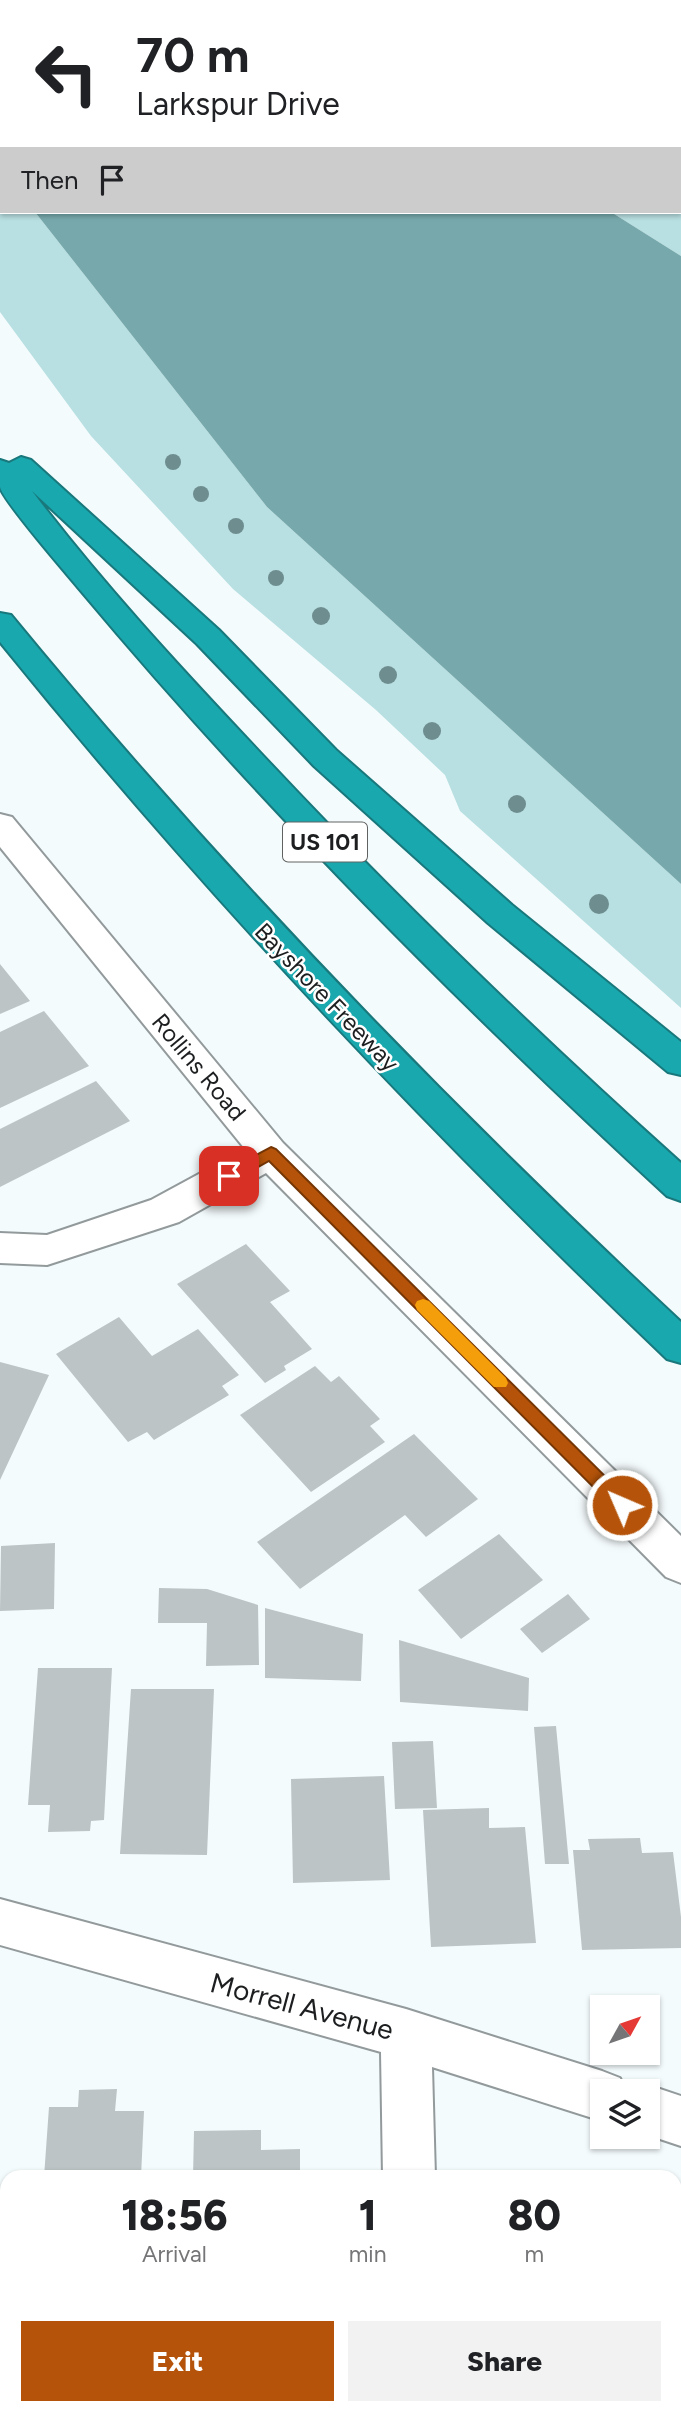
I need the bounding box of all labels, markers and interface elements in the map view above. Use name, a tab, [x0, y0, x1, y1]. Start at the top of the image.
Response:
text: 70 m	[136, 25, 249, 84]
icon: left	[21, 28, 112, 119]
text: Larkspur Drive	[136, 85, 340, 123]
icon: arrive	[93, 161, 131, 199]
text: Then	[21, 164, 79, 196]
road number: US 101	[283, 822, 367, 862]
street label: Bayshore Freeway	[249, 917, 405, 1077]
street label: Rollins Road	[146, 1008, 252, 1126]
pin	[199, 1146, 259, 1206]
icon: arrive	[210, 1157, 248, 1195]
position arrow	[585, 1468, 659, 1542]
street label: Morrell Avenue	[207, 1965, 397, 2047]
north arrow	[590, 1995, 660, 2065]
map controls	[590, 1995, 660, 2149]
button: layers	[590, 2079, 660, 2149]
text: 18:56	[121, 2190, 228, 2241]
text: 1	[359, 2190, 377, 2241]
text: 80	[508, 2190, 561, 2241]
text: Arrival	[142, 2240, 207, 2268]
text: min	[349, 2240, 387, 2268]
text: m	[524, 2240, 544, 2268]
button: Exit	[21, 2321, 334, 2401]
button: Share	[348, 2321, 661, 2401]

